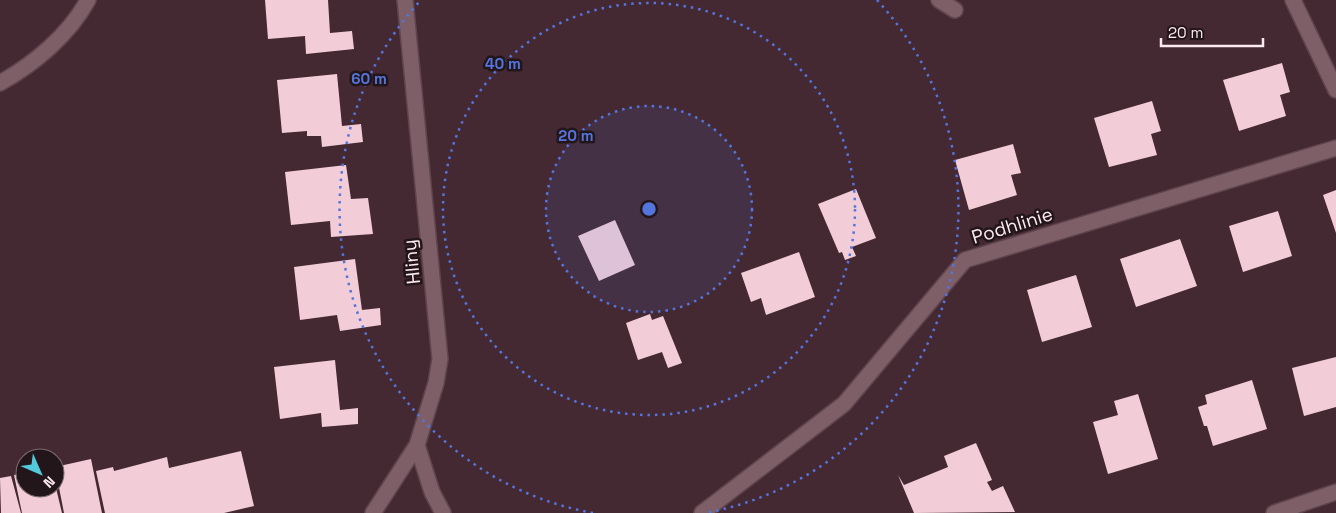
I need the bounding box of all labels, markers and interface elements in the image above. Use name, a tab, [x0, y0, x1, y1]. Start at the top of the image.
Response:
scale bar	[1161, 15, 1264, 47]
text: 20 m	[1168, 23, 1203, 42]
text: 40 m	[485, 54, 521, 73]
text: 60 m	[351, 69, 387, 88]
text: 20 m	[558, 126, 594, 145]
centre of rings	[640, 200, 658, 218]
street label: Podhlinie	[969, 201, 1056, 250]
street label: Hliny	[397, 238, 426, 286]
north arrow	[15, 448, 65, 498]
text: N	[40, 473, 59, 492]

